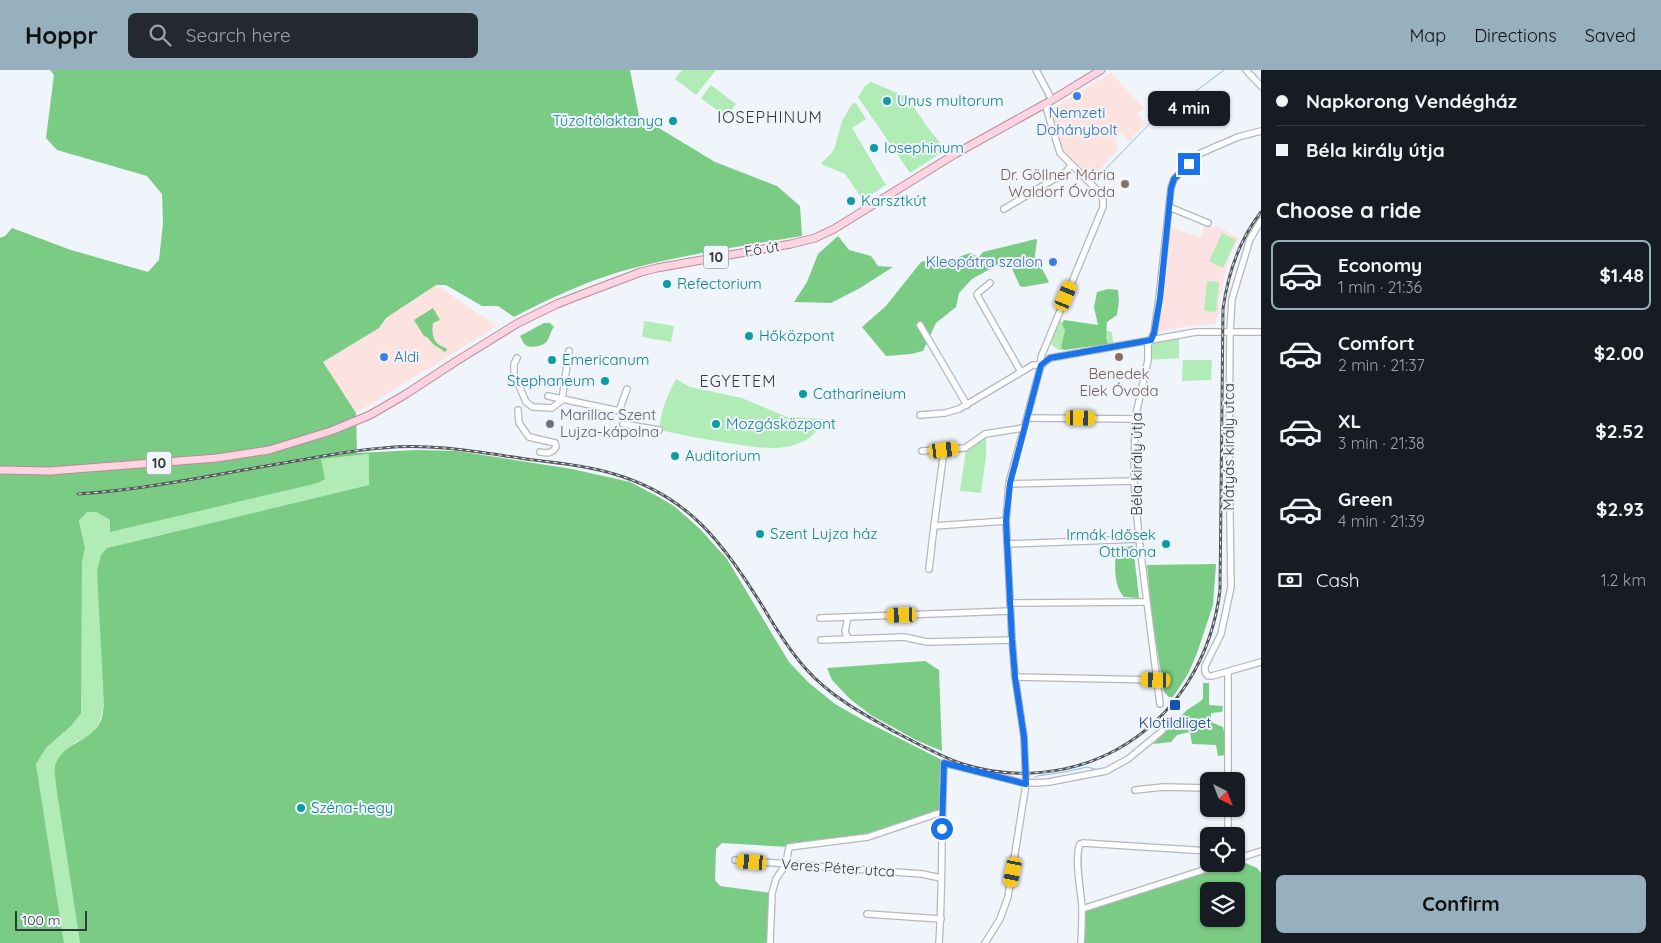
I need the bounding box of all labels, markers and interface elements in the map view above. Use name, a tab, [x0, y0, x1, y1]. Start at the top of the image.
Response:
search box	[128, 13, 478, 58]
text: Hoppr	[25, 20, 98, 50]
icon: search	[146, 21, 174, 49]
text: Search here	[186, 23, 291, 47]
text: Map	[1409, 24, 1446, 47]
text: Directions	[1474, 24, 1557, 47]
text: Saved	[1585, 24, 1636, 47]
text: Napkorong Vendégház	[1306, 89, 1517, 113]
marker: Nemzeti Dohánybolt	[1071, 90, 1083, 102]
place label: Unus multorum	[897, 91, 1004, 110]
callout: 4 min	[1148, 92, 1230, 126]
marker: Unus multorum	[881, 95, 893, 107]
text: 4 min	[1168, 98, 1210, 118]
place label: Nemzeti Dohánybolt	[1036, 103, 1118, 139]
district label: IOSEPHINUM	[717, 107, 823, 127]
place label: Tűzoltólaktanya	[553, 111, 663, 130]
marker: Tűzoltólaktanya	[667, 115, 679, 127]
place label: Iosephinum	[884, 138, 964, 157]
text: Béla király útja	[1306, 138, 1445, 162]
marker: Iosephinum	[868, 142, 880, 154]
route end	[1178, 153, 1200, 175]
place label: Dr. Göllner Mária Waldorf Óvoda	[1000, 165, 1115, 201]
marker: Dr. Göllner Mária Waldorf Óvoda	[1119, 178, 1131, 190]
place label: Karsztkút	[861, 191, 927, 210]
marker: Karsztkút	[845, 195, 857, 207]
text: Choose a ride	[1276, 196, 1421, 224]
street label: Fő út	[743, 236, 781, 261]
road number: 10	[704, 246, 728, 268]
place label: Kleopátra szalon	[926, 252, 1043, 271]
icon: car	[1278, 253, 1323, 298]
text: Economy	[1338, 253, 1422, 277]
marker: Kleopátra szalon	[1047, 256, 1059, 268]
text: $1.48	[1600, 263, 1644, 287]
place label: Refectorium	[677, 274, 762, 293]
text: 1 min · 21:36	[1338, 277, 1422, 297]
marker: Refectorium	[661, 278, 673, 290]
car	[1053, 279, 1078, 313]
place label: Hőközpont	[759, 326, 835, 345]
marker: Hőközpont	[743, 330, 755, 342]
icon: car	[1278, 331, 1323, 376]
text: Comfort	[1338, 331, 1415, 355]
text: $2.00	[1594, 341, 1644, 365]
place label: Aldi	[394, 347, 419, 366]
place label: Emericanum	[562, 350, 649, 369]
marker: Aldi	[378, 351, 390, 363]
marker: Benedek Elek Óvoda	[1113, 351, 1125, 363]
marker: Emericanum	[546, 354, 558, 366]
text: 2 min · 21:37	[1338, 355, 1425, 375]
place label: Benedek Elek Óvoda	[1079, 364, 1159, 400]
place label: Stephaneum	[507, 371, 595, 390]
district label: EGYETEM	[700, 371, 776, 391]
marker: Stephaneum	[599, 375, 611, 387]
street label: Mátyás király utca	[1219, 383, 1238, 511]
place label: Catharineium	[813, 384, 906, 403]
marker: Catharineium	[797, 388, 809, 400]
place label: Marillac Szent Lujza-kápolna	[560, 405, 659, 441]
icon: car	[1278, 409, 1323, 454]
text: XL	[1338, 409, 1361, 433]
car	[1065, 410, 1096, 426]
street label: Béla király útja	[1127, 412, 1146, 516]
place label: Mozgásközpont	[726, 414, 836, 433]
marker: Marillac Szent Lujza-kápolna	[544, 418, 556, 430]
marker: Mozgásközpont	[710, 418, 722, 430]
text: $2.52	[1595, 419, 1644, 443]
text: 3 min · 21:38	[1338, 433, 1425, 453]
car	[928, 441, 959, 459]
place label: Auditorium	[685, 446, 761, 465]
marker: Auditorium	[669, 450, 681, 462]
road number: 10	[146, 452, 172, 474]
icon: car	[1278, 487, 1323, 532]
text: Green	[1338, 487, 1393, 511]
text: $2.93	[1596, 497, 1644, 521]
text: 4 min · 21:39	[1338, 511, 1425, 531]
place label: Szent Lujza ház	[770, 524, 878, 543]
place label: Irmák Idősek Otthona	[1066, 525, 1156, 561]
marker: Szent Lujza ház	[754, 528, 766, 540]
marker: Irmák Idősek Otthona	[1160, 538, 1172, 550]
icon: cash	[1276, 566, 1304, 594]
text: Cash	[1316, 568, 1360, 592]
text: 1.2 km	[1601, 570, 1646, 590]
car	[886, 607, 917, 623]
car	[1140, 672, 1171, 688]
marker: Klotildliget	[1168, 698, 1182, 712]
place label: Klotildliget	[1139, 713, 1211, 732]
north arrow	[1200, 772, 1245, 818]
map controls	[1200, 772, 1245, 927]
place label: Széna-hegy	[311, 798, 393, 817]
marker: Széna-hegy	[295, 802, 307, 814]
route start	[931, 818, 953, 840]
button: locate	[1200, 827, 1245, 872]
car	[736, 853, 767, 871]
street label: Veres Péter utca	[780, 854, 896, 881]
car	[1002, 856, 1023, 888]
button: Confirm	[1276, 875, 1646, 933]
button: layers	[1200, 882, 1245, 927]
scale bar	[15, 908, 88, 931]
text: 100 m	[22, 911, 60, 929]

